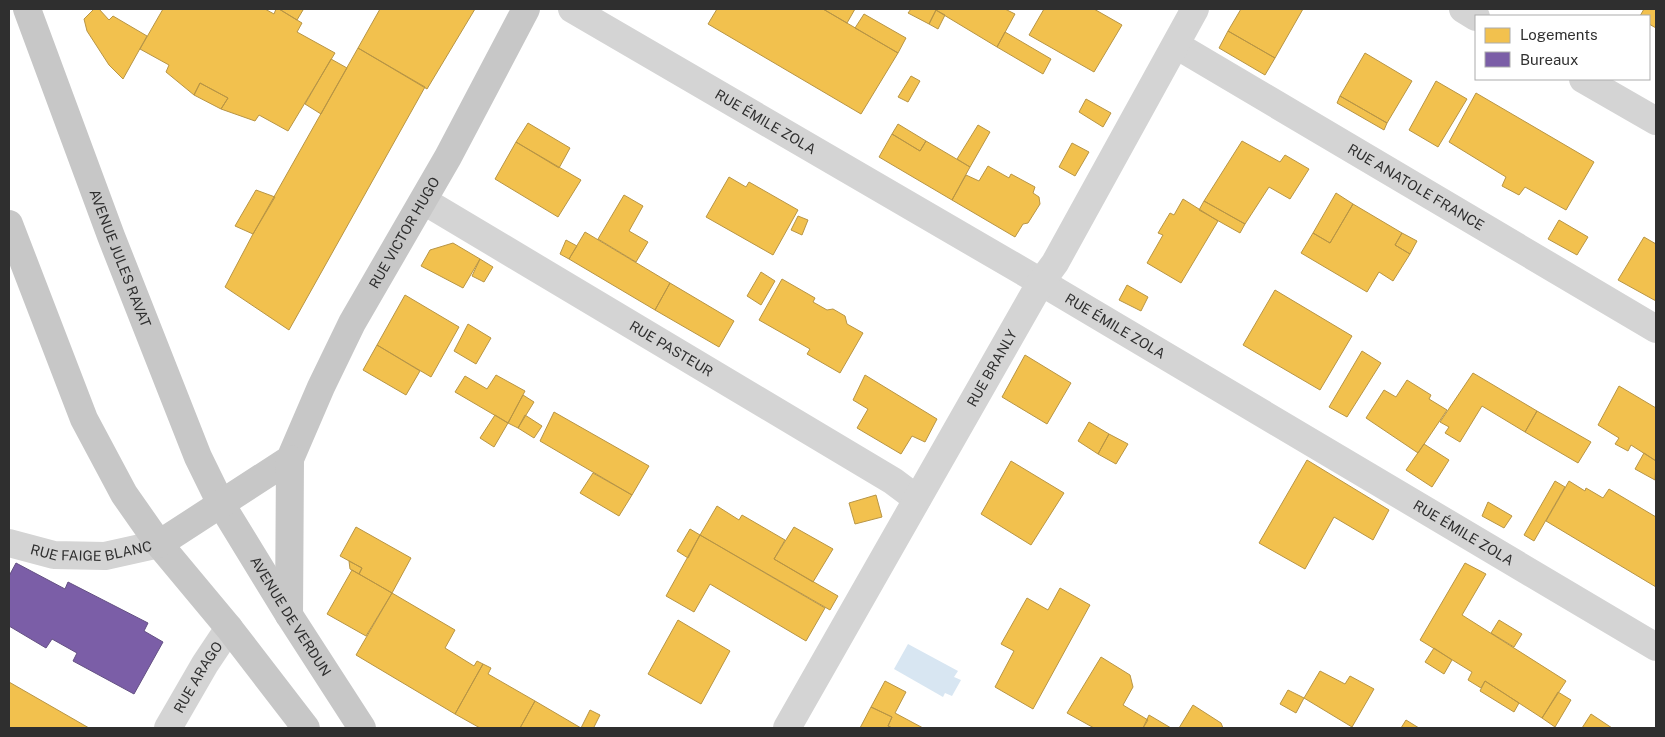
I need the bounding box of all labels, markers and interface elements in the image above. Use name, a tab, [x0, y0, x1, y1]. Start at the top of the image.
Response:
legend	[1475, 15, 1650, 80]
text: Logements	[1520, 26, 1598, 43]
text: Bureaux	[1520, 51, 1578, 68]
street label: RUE ÉMILE ZOLA	[712, 86, 819, 157]
street label: RUE ANATOLE FRANCE	[1345, 141, 1487, 234]
street label: RUE VICTOR HUGO	[366, 174, 443, 291]
street label: AVENUE JULES RAVAT	[86, 187, 154, 329]
street label: RUE ÉMILE ZOLA	[1062, 290, 1168, 362]
street label: RUE PASTEUR	[627, 318, 716, 380]
street label: RUE BRANLY	[964, 327, 1020, 410]
street label: RUE ÉMILE ZOLA	[1410, 497, 1517, 569]
street label: RUE FAIGE BLANC	[29, 538, 153, 564]
street label: AVENUE DE VERDUN	[247, 554, 334, 679]
street label: RUE ARAGO	[170, 638, 226, 716]

